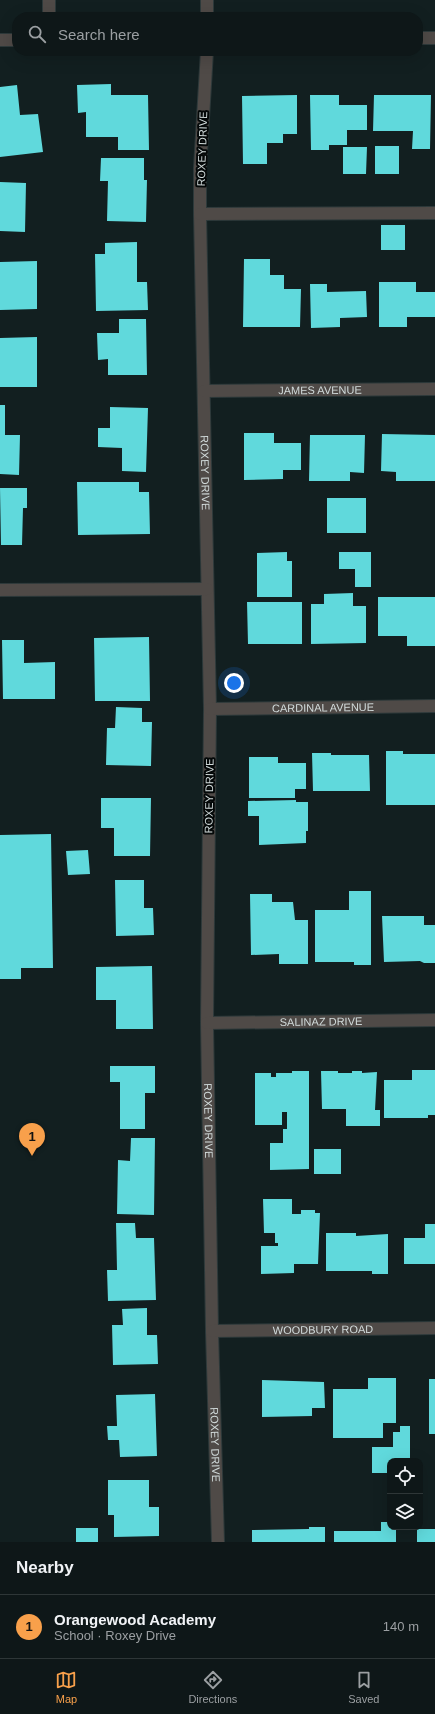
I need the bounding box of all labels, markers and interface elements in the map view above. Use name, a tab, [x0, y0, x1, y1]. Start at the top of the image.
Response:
search box	[12, 12, 423, 56]
icon: search	[26, 23, 48, 45]
text: Search here	[58, 26, 140, 43]
street label: ROXEY DRIVE	[195, 111, 209, 187]
street label: JAMES AVENUE	[278, 384, 362, 396]
street label: ROXEY DRIVE	[198, 435, 212, 510]
your location	[224, 673, 244, 693]
street label: CARDINAL AVENUE	[272, 701, 374, 714]
street label: ROXEY DRIVE	[202, 758, 216, 834]
street label: SALINAZ DRIVE	[280, 1015, 362, 1028]
street label: ROXEY DRIVE	[202, 1083, 215, 1158]
pin: 1	[19, 1123, 45, 1156]
street label: WOODBURY ROAD	[273, 1323, 373, 1336]
street label: ROXEY DRIVE	[208, 1407, 222, 1482]
map controls	[387, 1458, 423, 1530]
button: locate	[387, 1458, 423, 1494]
button: layers	[387, 1494, 423, 1530]
text: Nearby	[16, 1558, 74, 1577]
text: Orangewood Academy	[54, 1611, 216, 1628]
text: 1	[25, 1619, 33, 1634]
text: 140 m	[383, 1619, 419, 1634]
text: School · Roxey Drive	[54, 1628, 176, 1643]
tab: Map	[55, 1669, 77, 1705]
tab: Directions	[188, 1669, 237, 1705]
tab: Saved	[348, 1669, 379, 1705]

